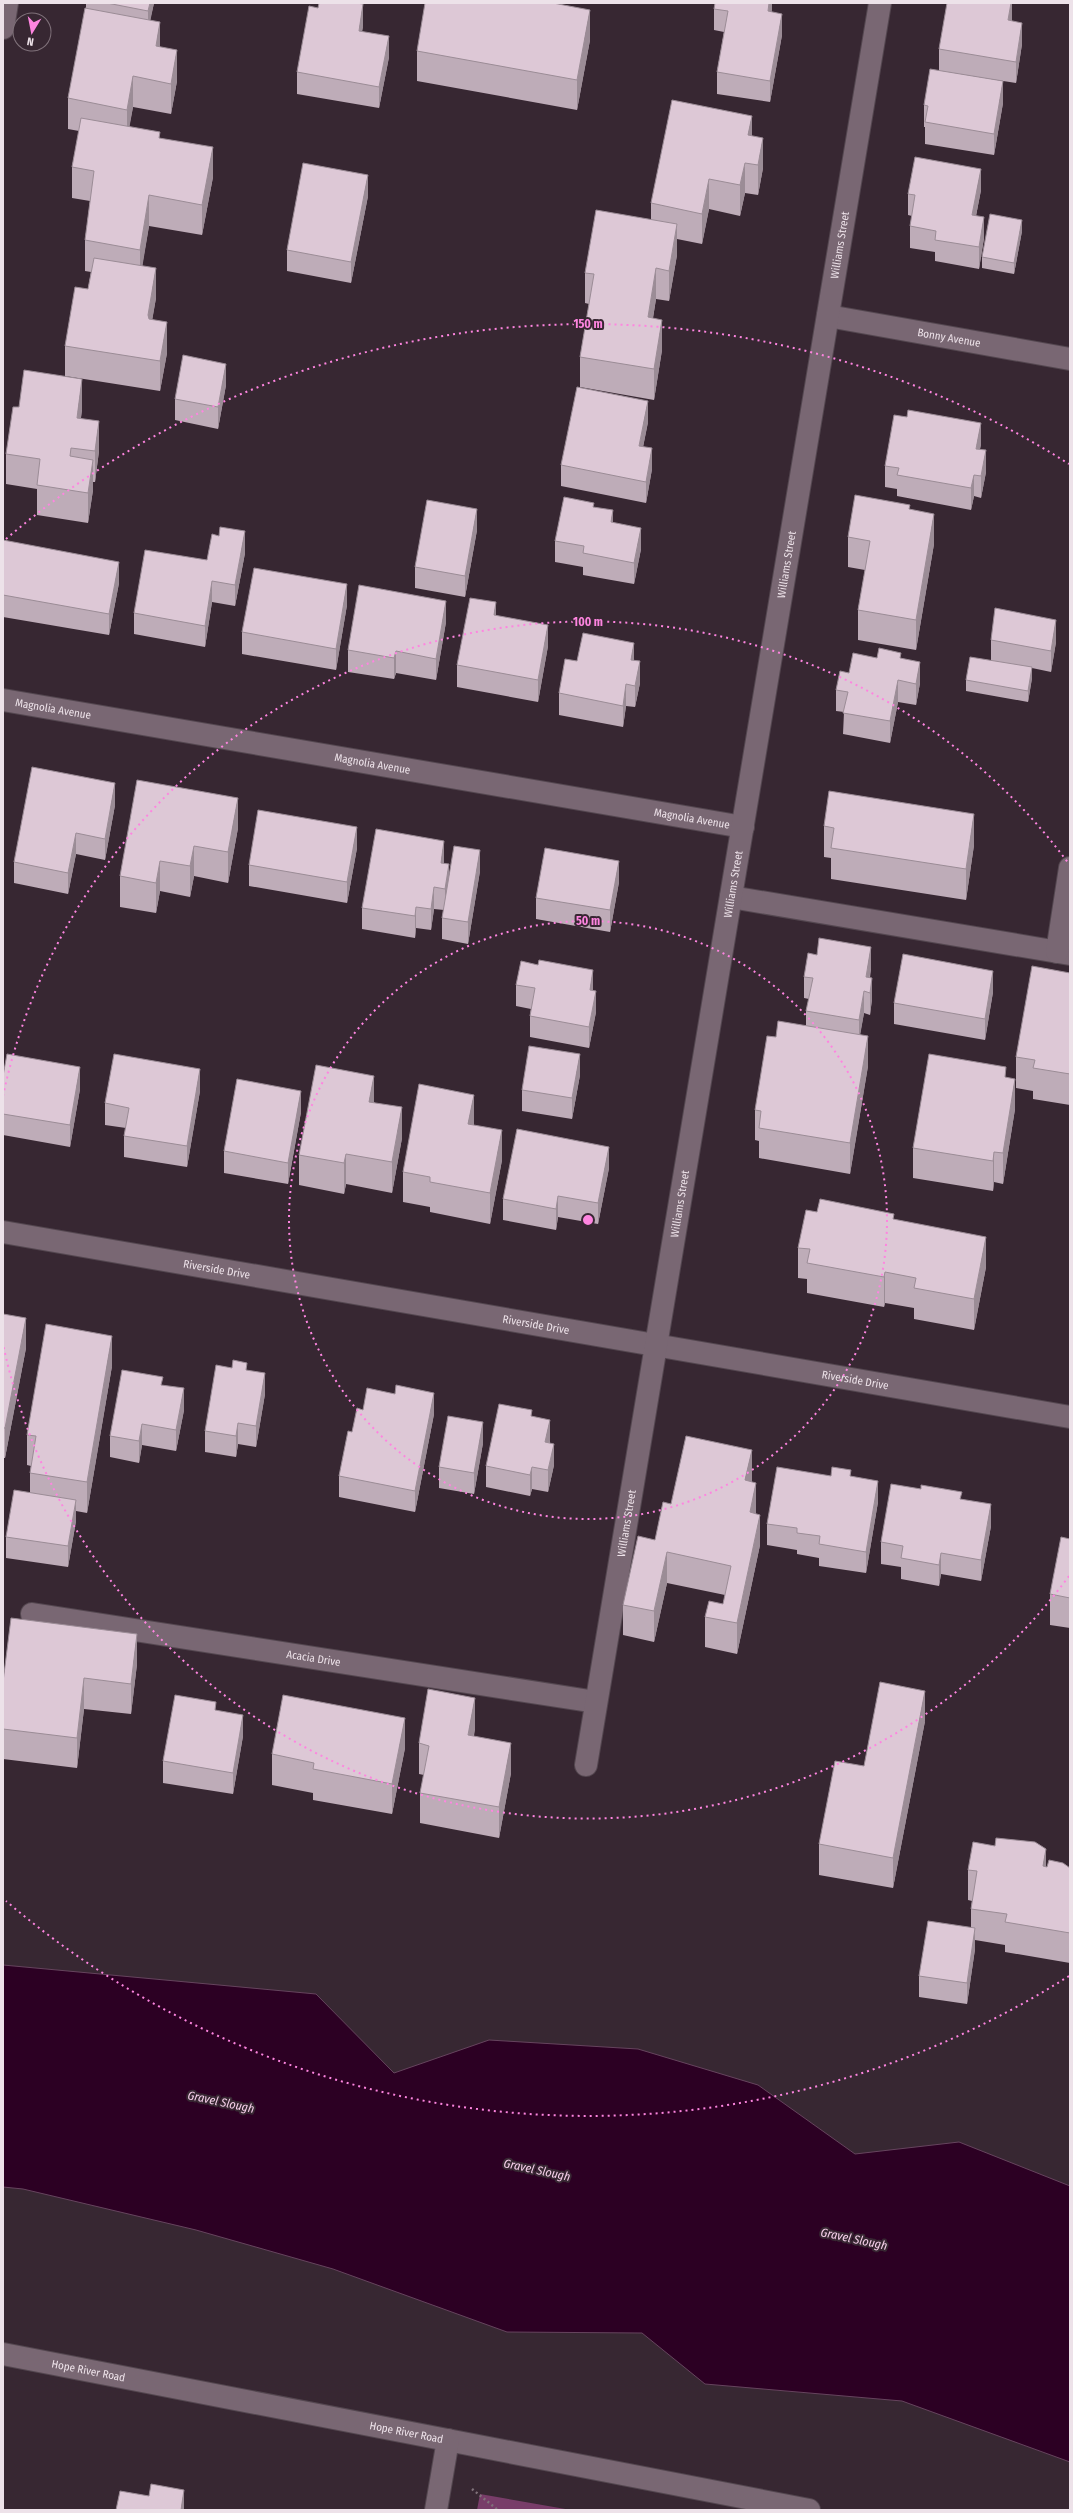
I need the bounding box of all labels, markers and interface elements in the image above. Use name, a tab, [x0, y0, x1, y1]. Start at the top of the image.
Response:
north arrow	[12, 12, 52, 52]
text: N	[26, 34, 35, 48]
street label: Williams Street	[828, 210, 852, 280]
text: 150 m	[573, 317, 603, 331]
street label: Bonny Avenue	[916, 326, 982, 350]
street label: Williams Street	[774, 530, 798, 599]
text: 100 m	[573, 615, 603, 629]
street label: Magnolia Avenue	[14, 696, 92, 722]
street label: Magnolia Avenue	[334, 751, 411, 776]
street label: Magnolia Avenue	[653, 805, 731, 831]
street label: Williams Street	[721, 849, 745, 919]
text: 50 m	[576, 914, 600, 928]
street label: Williams Street	[668, 1169, 692, 1238]
centre of rings	[581, 1213, 595, 1227]
street label: Riverside Drive	[182, 1257, 251, 1281]
street label: Riverside Drive	[502, 1312, 570, 1337]
street label: Riverside Drive	[821, 1368, 890, 1392]
street label: Williams Street	[614, 1488, 638, 1558]
street label: Acacia Drive	[286, 1647, 342, 1669]
water label: Gravel Slough	[186, 2088, 256, 2116]
water label: Gravel Slough	[502, 2156, 572, 2184]
water label: Gravel Slough	[819, 2225, 889, 2253]
street label: Hope River Road	[51, 2357, 126, 2384]
street label: Hope River Road	[369, 2419, 444, 2446]

